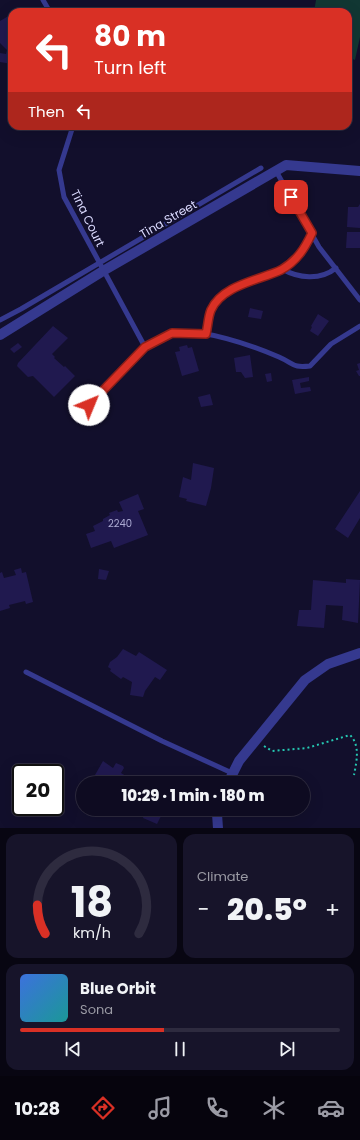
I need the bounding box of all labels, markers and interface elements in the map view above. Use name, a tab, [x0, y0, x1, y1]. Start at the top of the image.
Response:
text: 80 m	[94, 17, 166, 56]
icon: left	[28, 24, 80, 76]
text: Turn left	[94, 55, 166, 80]
icon: left	[73, 100, 95, 122]
text: Then	[28, 101, 65, 122]
pin	[274, 180, 308, 214]
street label: Tina Court	[67, 186, 109, 250]
icon: arrive	[280, 186, 302, 208]
street label: Tina Street	[136, 196, 200, 242]
position arrow	[68, 384, 110, 426]
house number: 2240	[108, 516, 132, 531]
speed limit sign: 20	[12, 764, 64, 816]
text: 10:29 · 1 min · 180 m	[122, 785, 264, 806]
text: Climate	[197, 867, 248, 886]
text: 18	[70, 873, 113, 932]
text: 20.5°	[227, 888, 307, 931]
text: −	[197, 894, 209, 925]
text: +	[325, 894, 340, 925]
text: km/h	[72, 923, 111, 943]
text: Blue Orbit	[80, 978, 156, 999]
text: Sona	[80, 1000, 113, 1019]
icon: previous	[62, 1038, 84, 1060]
icon: pause	[169, 1038, 191, 1060]
icon: next	[276, 1038, 298, 1060]
icon: directions	[89, 1094, 117, 1122]
icon: music	[146, 1094, 174, 1122]
icon: phone	[203, 1094, 231, 1122]
icon: climate	[260, 1094, 288, 1122]
icon: car	[317, 1094, 345, 1122]
text: 10:28	[15, 1096, 60, 1121]

